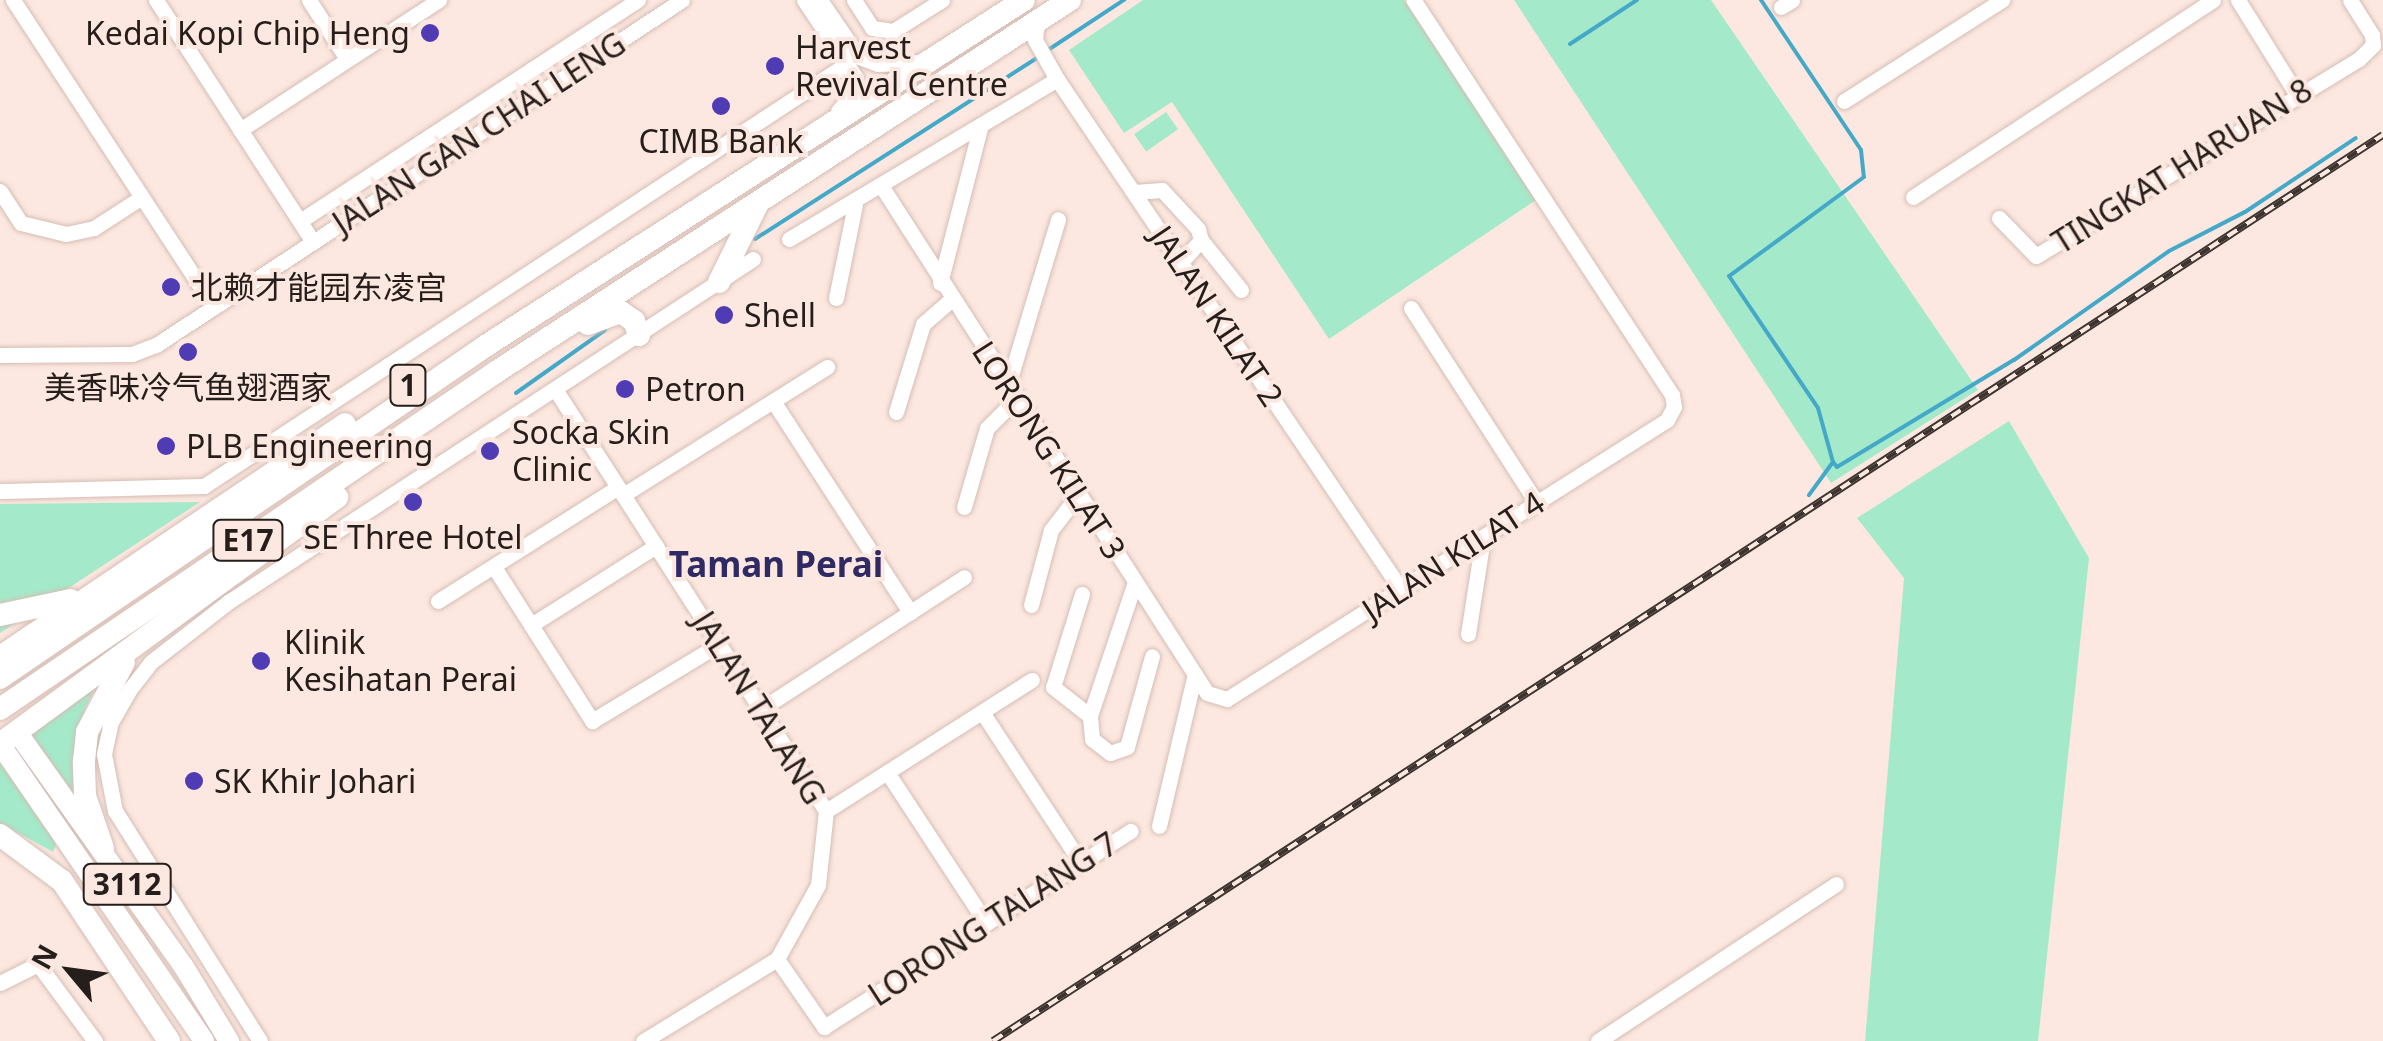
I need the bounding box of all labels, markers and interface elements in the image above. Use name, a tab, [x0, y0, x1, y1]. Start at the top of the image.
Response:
place label: Kedai Kopi Chip Heng	[85, 14, 410, 52]
marker: Kedai Kopi Chip Heng	[419, 22, 441, 44]
street label: JALAN GAN CHAI LENG	[325, 24, 633, 242]
place label: Harvest Revival Centre	[795, 29, 1008, 104]
marker: Harvest Revival Centre	[764, 55, 786, 77]
street label: TINGKAT HARUAN 8	[2045, 71, 2319, 261]
marker: CIMB Bank	[710, 95, 732, 117]
place label: CIMB Bank	[639, 122, 803, 160]
street label: JALAN KILAT 2	[1143, 219, 1291, 413]
place label: 北赖才能园东凌宫	[191, 268, 447, 306]
marker: 北赖才能园东凌宫	[160, 276, 182, 298]
place label: Shell	[744, 296, 816, 334]
marker: Shell	[713, 304, 735, 326]
street label: LORONG KILAT 3	[964, 334, 1134, 566]
marker: 美香味冷气鱼翅酒家	[177, 341, 199, 363]
road number: 1	[388, 360, 428, 410]
place label: 美香味冷气鱼翅酒家	[44, 368, 332, 406]
place label: Petron	[645, 370, 746, 408]
marker: Petron	[614, 378, 636, 400]
place label: Socka Skin Clinic	[512, 414, 670, 489]
place label: PLB Engineering	[186, 427, 434, 465]
marker: PLB Engineering	[155, 435, 177, 457]
marker: Socka Skin Clinic	[477, 438, 503, 464]
street label: JALAN KILAT 4	[1355, 483, 1551, 629]
marker: SE Three Hotel	[402, 491, 424, 513]
road number: E17	[210, 515, 286, 565]
place label: SE Three Hotel	[303, 518, 523, 556]
district label: Taman Perai	[669, 543, 883, 585]
street label: JALAN TALANG	[684, 605, 834, 811]
place label: Klinik Kesihatan Perai	[284, 624, 517, 699]
marker: Klinik Kesihatan Perai	[248, 648, 274, 674]
place label: SK Khir Johari	[214, 762, 416, 800]
marker: SK Khir Johari	[183, 770, 205, 792]
street label: LORONG TALANG 7	[861, 824, 1125, 1014]
road number: 3112	[82, 859, 172, 909]
north arrow	[20, 921, 120, 1021]
text: N	[22, 937, 66, 976]

